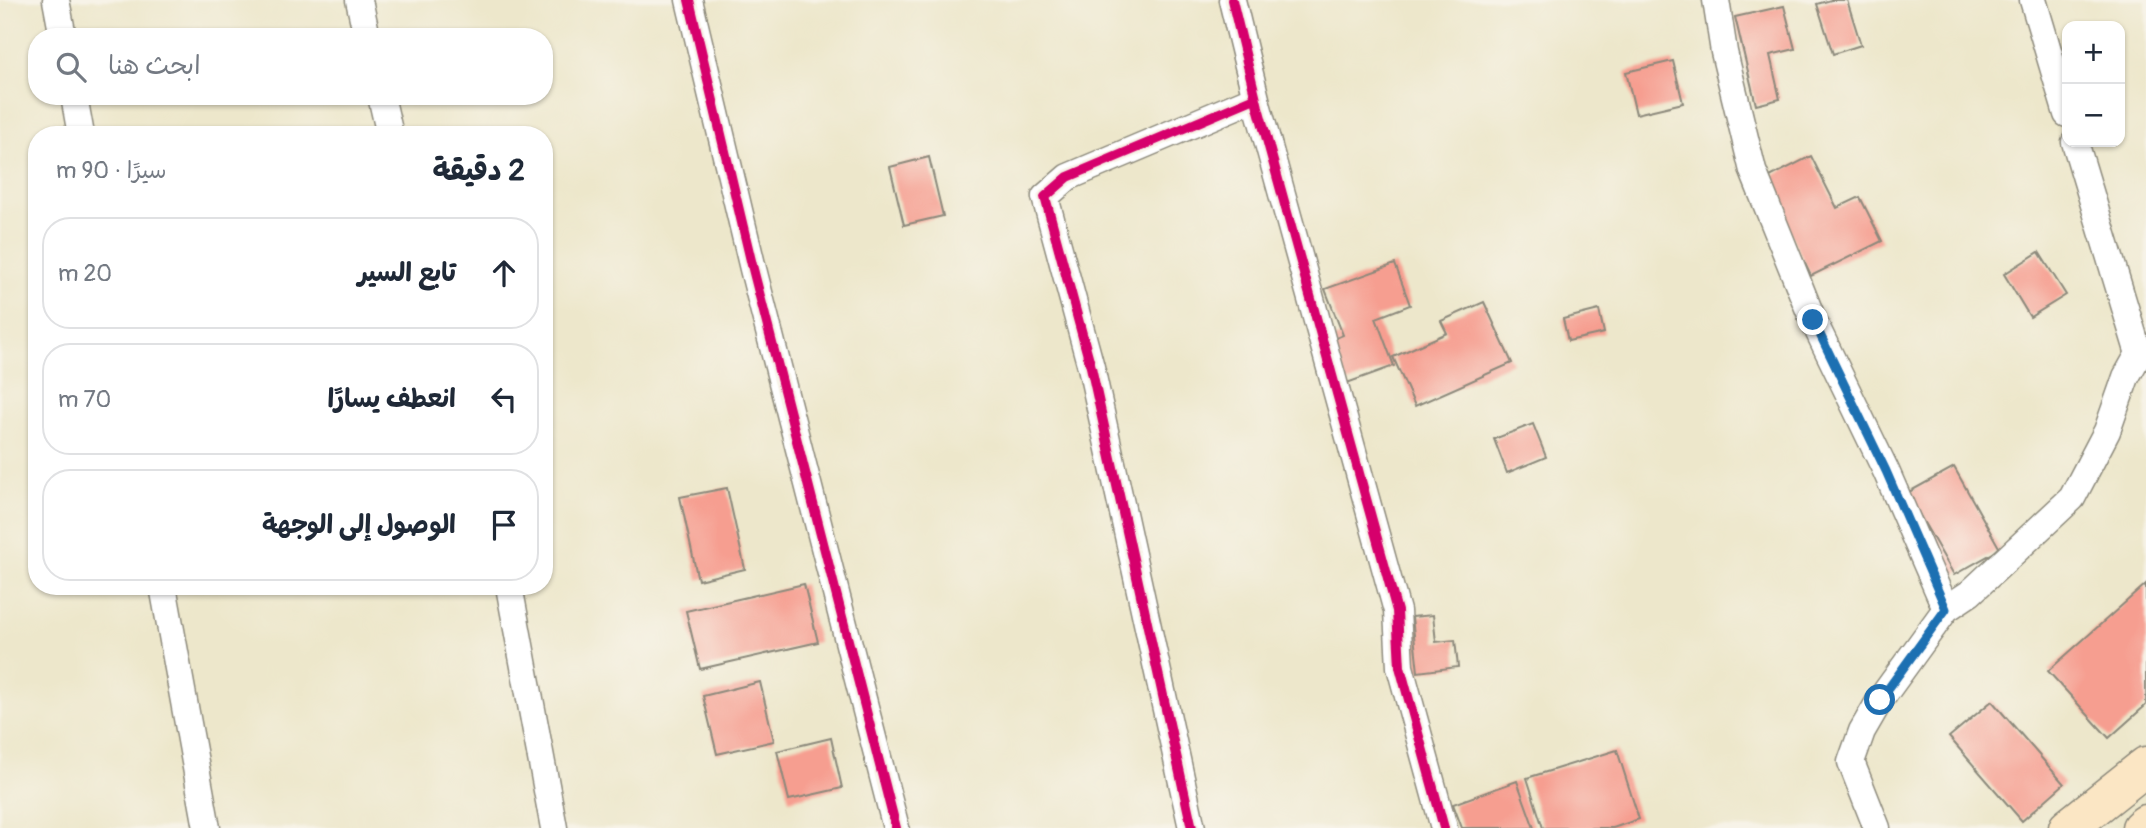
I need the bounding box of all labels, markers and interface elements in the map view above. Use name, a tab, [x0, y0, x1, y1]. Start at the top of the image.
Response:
map controls	[2062, 21, 2125, 147]
button: +	[2062, 21, 2125, 84]
search box	[28, 28, 553, 105]
icon: search	[52, 48, 90, 86]
text: ابحث هنا	[108, 50, 201, 82]
button: −	[2062, 84, 2125, 147]
text: 2 دقيقة	[433, 152, 525, 189]
text: سيرًا · 90 m	[56, 156, 166, 185]
icon: ahead	[485, 254, 523, 292]
text: تابع السير	[358, 257, 456, 289]
text: 20 m	[58, 259, 112, 288]
route end	[1797, 304, 1828, 335]
icon: left	[485, 380, 523, 418]
text: انعطف يسارًا	[327, 383, 456, 415]
text: 70 m	[58, 385, 111, 414]
icon: arrive	[485, 506, 523, 544]
text: الوصول إلى الوجهة	[262, 509, 456, 541]
route start	[1864, 684, 1895, 715]

